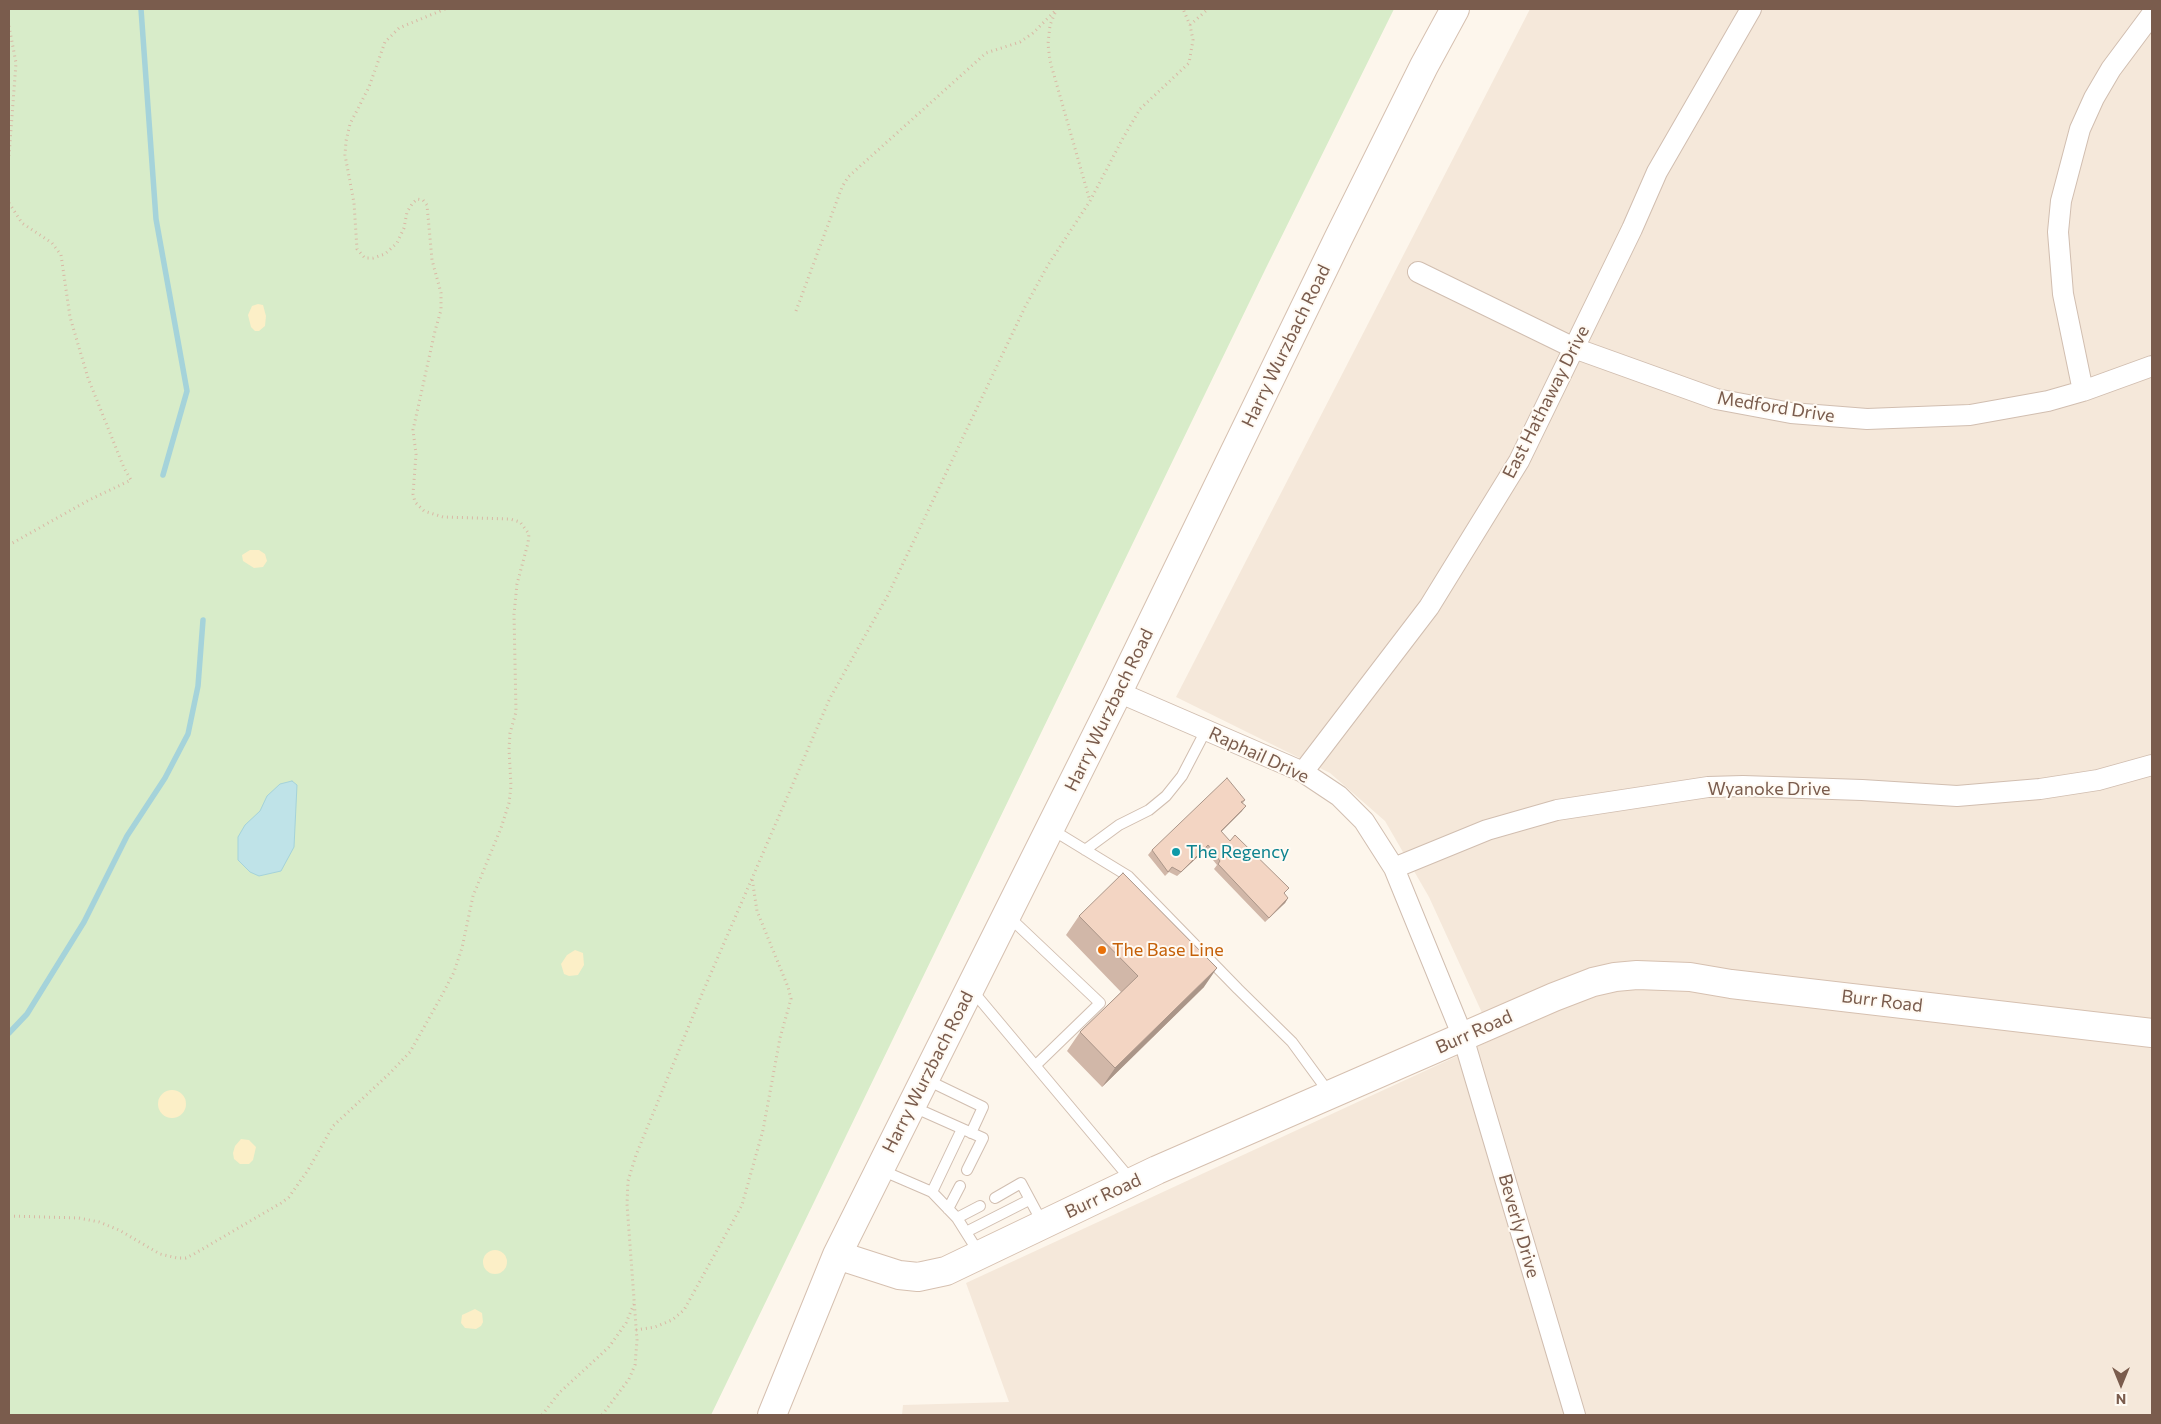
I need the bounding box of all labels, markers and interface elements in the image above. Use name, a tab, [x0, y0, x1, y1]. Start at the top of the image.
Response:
street label: Harry Wurzbach Road	[1237, 261, 1335, 431]
street label: East Hathaway Drive	[1498, 322, 1594, 482]
street label: Medford Drive	[1716, 387, 1836, 427]
street label: Harry Wurzbach Road	[1060, 625, 1158, 795]
street label: Raphail Drive	[1206, 722, 1312, 788]
street label: Wyanoke Drive	[1707, 778, 1831, 800]
place label: The Regency	[1186, 841, 1289, 863]
marker: The Regency	[1170, 846, 1182, 858]
place label: The Base Line	[1112, 939, 1224, 961]
marker: The Base Line	[1096, 944, 1108, 956]
street label: Burr Road	[1840, 985, 1924, 1017]
street label: Harry Wurzbach Road	[878, 988, 978, 1156]
street label: Burr Road	[1432, 1006, 1516, 1058]
street label: Burr Road	[1061, 1169, 1145, 1223]
street label: Beverly Drive	[1494, 1171, 1544, 1281]
north arrow	[2096, 1359, 2146, 1409]
text: N	[2116, 1391, 2126, 1408]

